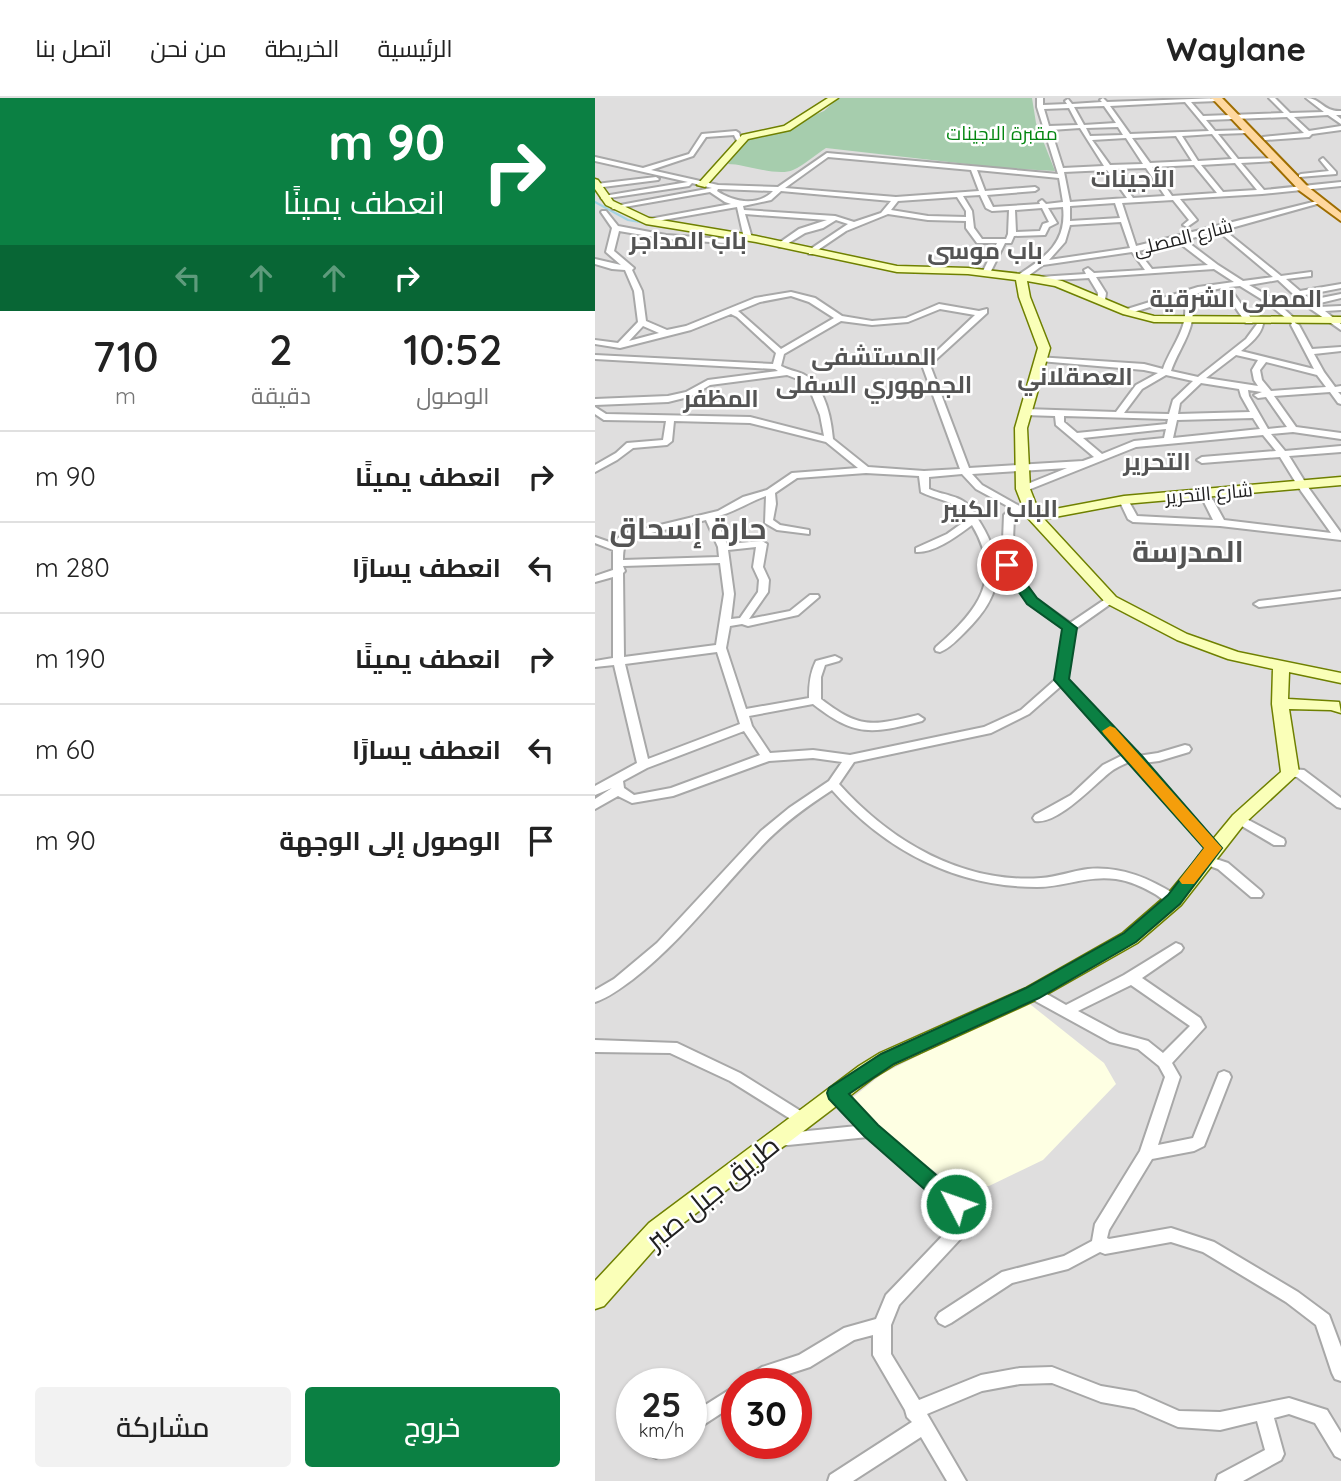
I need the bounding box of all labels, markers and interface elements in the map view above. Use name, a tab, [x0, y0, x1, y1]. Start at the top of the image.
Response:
text: Waylane	[1166, 28, 1306, 69]
text: اتصل بنا	[35, 33, 112, 63]
text: من نحن	[150, 33, 227, 63]
text: الخريطة	[265, 33, 340, 63]
text: الرئيسية	[378, 33, 453, 63]
text: 90 m	[328, 111, 445, 172]
park label: مقبرة الاجينات	[946, 121, 1058, 145]
icon: right	[469, 126, 560, 217]
district label: الأجينات	[1091, 163, 1175, 193]
text: انعطف يمينًا	[283, 182, 445, 222]
street label: شارع المصلى	[1131, 213, 1236, 263]
district label: باب المداجر	[628, 225, 747, 255]
district label: باب موسى	[927, 235, 1043, 265]
icon: left	[169, 259, 207, 297]
icon: ahead	[242, 259, 280, 297]
icon: ahead	[315, 259, 353, 297]
icon: right	[388, 259, 426, 297]
district label: المصلى الشرقية	[1150, 283, 1322, 313]
text: 2	[269, 323, 293, 376]
text: 10:52	[403, 323, 503, 376]
text: 710	[93, 330, 158, 383]
district label: المستشفى الجمهوري السفلى	[776, 341, 972, 404]
district label: العصقلاني	[1017, 361, 1133, 396]
text: m	[115, 381, 136, 410]
text: دقيقة	[251, 381, 311, 410]
text: الوصول	[416, 381, 490, 410]
district label: المظفر	[682, 383, 759, 413]
district label: التحرير	[1122, 446, 1191, 476]
icon: right	[522, 458, 560, 496]
text: 90 m	[35, 460, 96, 493]
text: انعطف يمينًا	[355, 460, 501, 493]
street label: شارع التحرير	[1163, 477, 1254, 511]
district label: الباب الكبير	[941, 493, 1058, 523]
district label: حارة إسحاق	[609, 509, 767, 549]
district label: المدرسة	[1132, 532, 1244, 570]
pin	[977, 535, 1037, 595]
icon: arrive	[988, 546, 1026, 584]
icon: left	[522, 549, 560, 587]
text: 280 m	[35, 551, 110, 584]
text: انعطف يسارًا	[352, 551, 501, 584]
icon: right	[522, 640, 560, 678]
text: 190 m	[35, 642, 105, 675]
text: انعطف يمينًا	[355, 642, 501, 675]
icon: left	[522, 731, 560, 769]
text: 60 m	[35, 733, 95, 766]
text: انعطف يسارًا	[352, 733, 501, 766]
icon: arrive	[522, 822, 560, 860]
text: 90 m	[35, 824, 96, 857]
text: الوصول إلى الوجهة	[279, 824, 501, 857]
street label: طريق جبل صبر	[636, 1127, 786, 1258]
position arrow	[919, 1167, 993, 1241]
speed limit sign: 30	[721, 1368, 812, 1459]
text: 25	[641, 1382, 682, 1426]
button: مشاركة	[35, 1387, 291, 1467]
button: خروج	[305, 1387, 560, 1467]
text: km/h	[639, 1419, 684, 1442]

